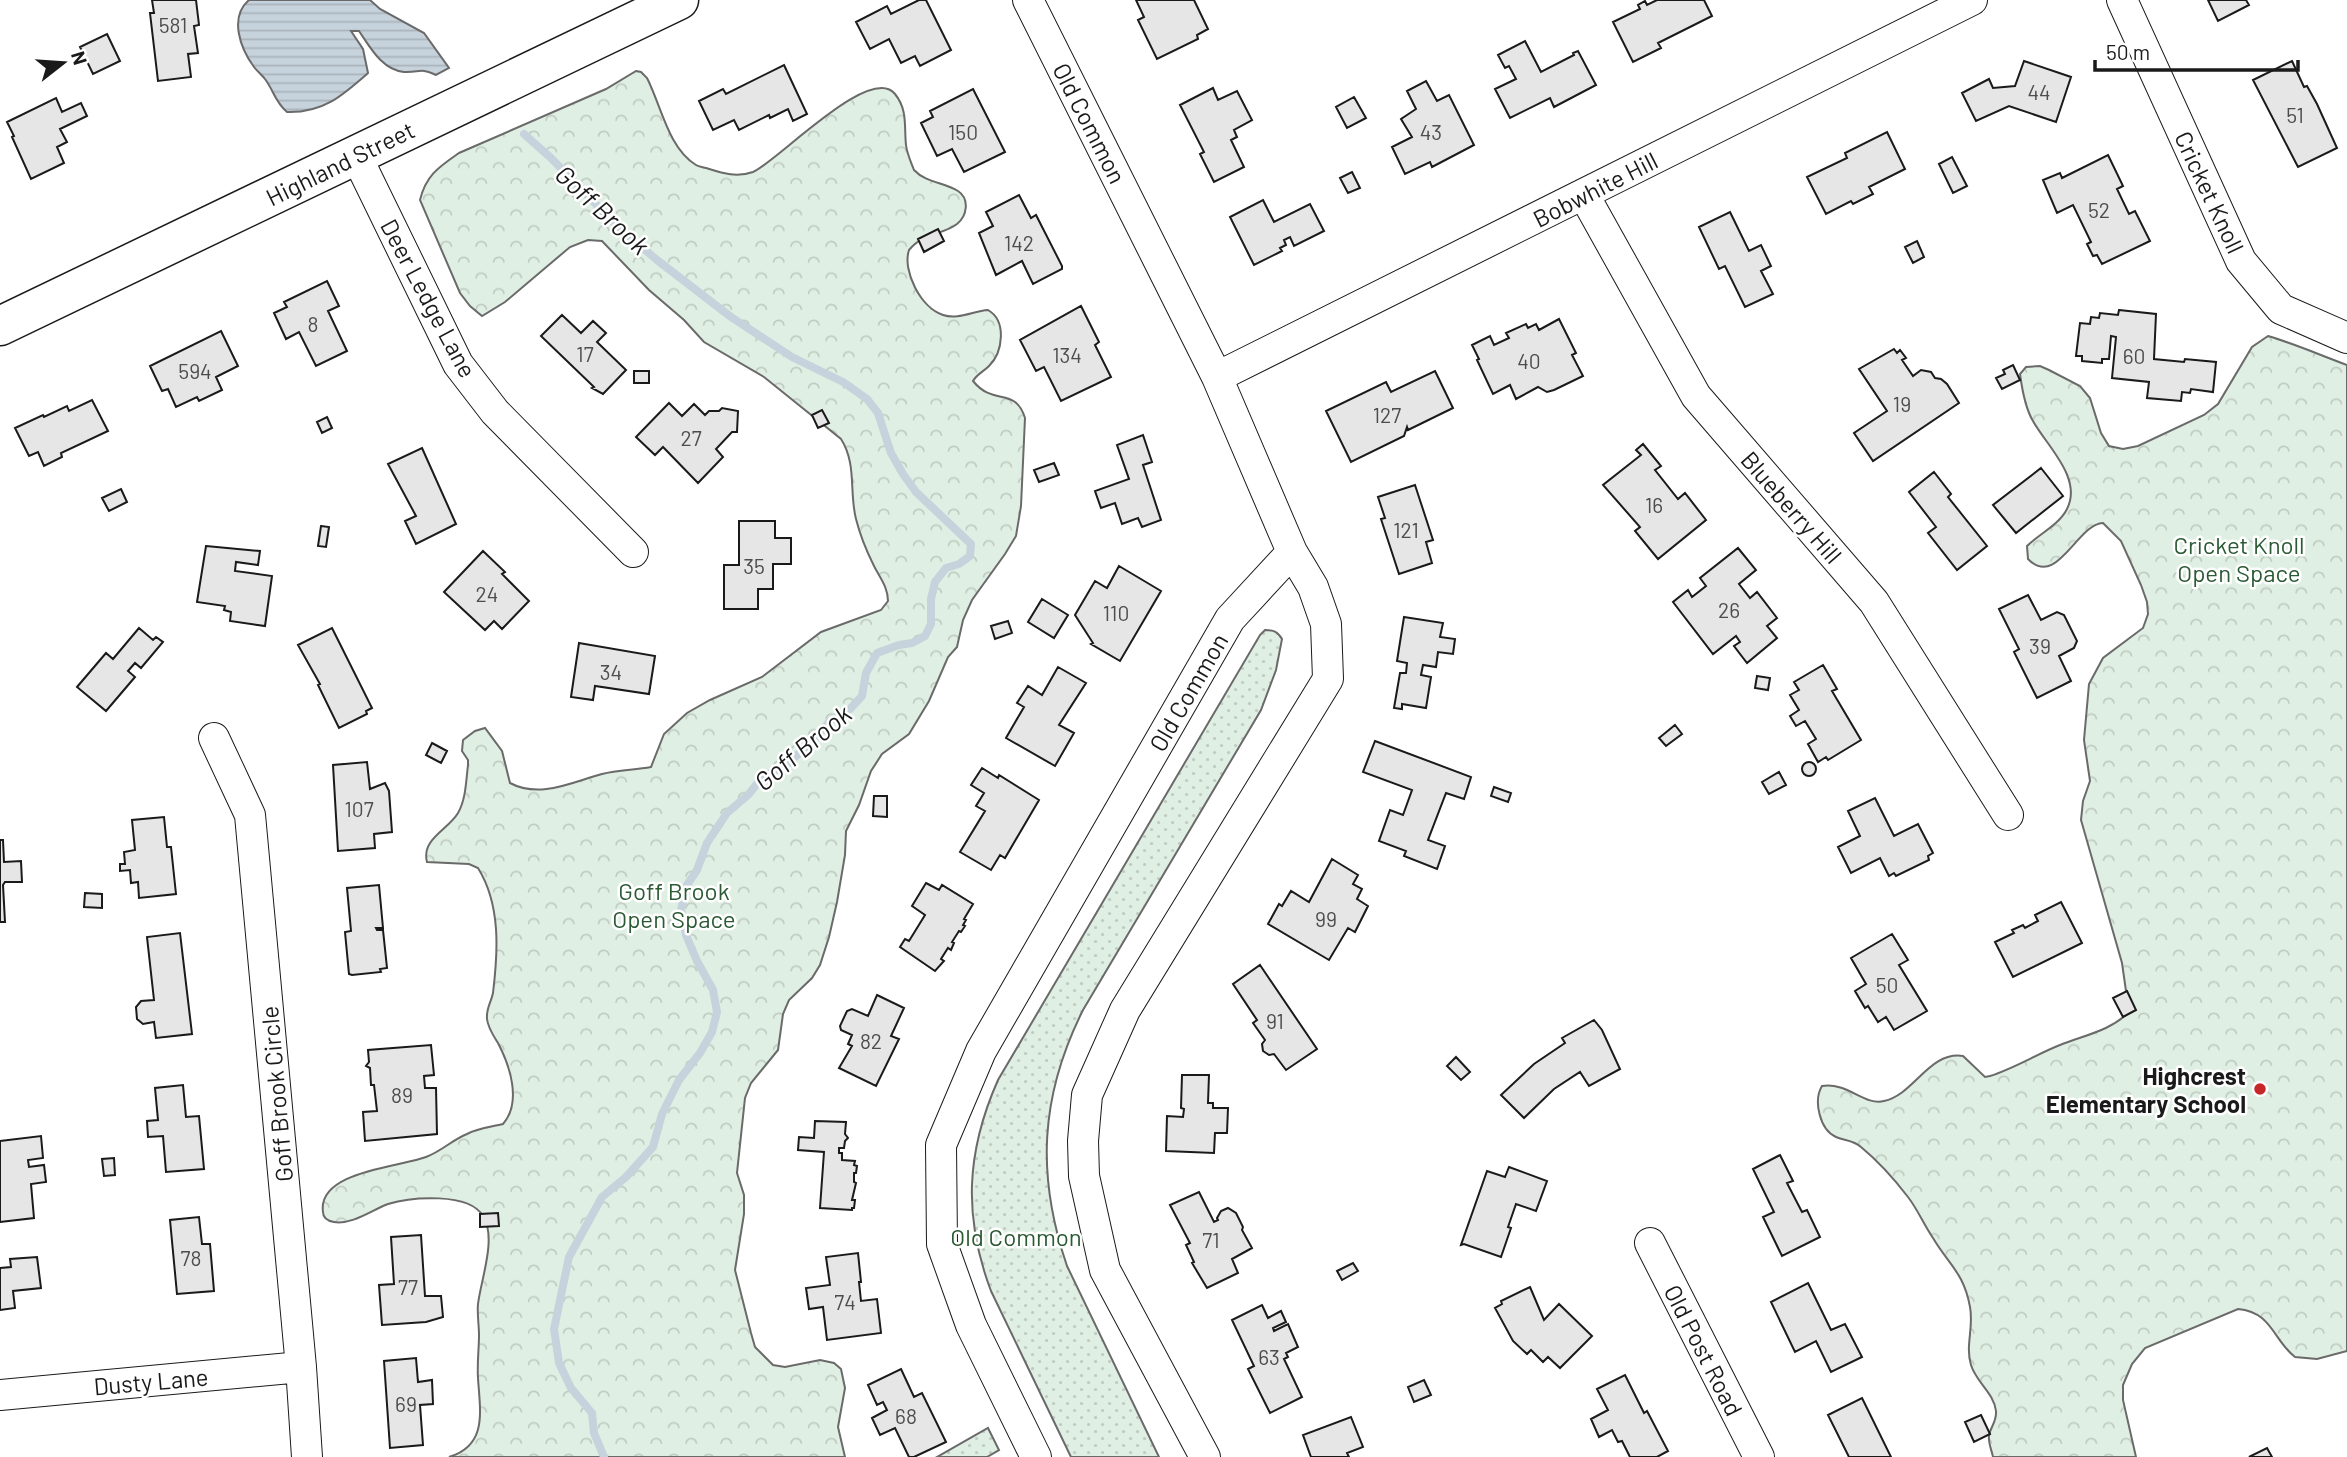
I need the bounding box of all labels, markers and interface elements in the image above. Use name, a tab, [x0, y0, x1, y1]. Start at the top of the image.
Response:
house number: 581	[159, 12, 187, 37]
north arrow	[28, 28, 98, 98]
scale bar	[2095, 28, 2298, 72]
text: 50 m	[2106, 39, 2150, 64]
text: N	[67, 48, 93, 67]
street label: Old Common	[1047, 58, 1133, 188]
house number: 44	[2027, 79, 2051, 104]
house number: 51	[2286, 102, 2304, 127]
street label: Highland Street	[261, 115, 419, 211]
house number: 150	[948, 119, 978, 144]
house number: 43	[1420, 119, 1442, 144]
street label: Cricket Knoll	[2169, 126, 2251, 258]
street label: Bobwhite Hill	[1528, 145, 1662, 233]
water label: Goff Brook	[550, 158, 657, 261]
house number: 52	[2088, 197, 2110, 222]
street label: Deer Ledge Lane	[375, 214, 483, 382]
house number: 142	[1004, 230, 1034, 255]
house number: 8	[308, 311, 318, 336]
house number: 17	[576, 341, 594, 366]
house number: 134	[1052, 342, 1082, 367]
house number: 60	[2123, 343, 2145, 368]
house number: 40	[1517, 348, 1541, 373]
house number: 594	[178, 358, 212, 383]
house number: 19	[1893, 391, 1911, 416]
house number: 127	[1373, 402, 1401, 427]
house number: 27	[680, 425, 702, 450]
street label: Blueberry Hill	[1736, 445, 1848, 569]
house number: 16	[1645, 492, 1663, 517]
house number: 121	[1393, 517, 1419, 542]
park label: Cricket Knoll Open Space	[2173, 530, 2305, 587]
house number: 35	[743, 553, 765, 578]
house number: 24	[476, 581, 498, 606]
house number: 26	[1718, 597, 1740, 622]
house number: 110	[1103, 600, 1129, 625]
street label: Old Common	[1143, 628, 1233, 756]
house number: 39	[2029, 633, 2051, 658]
house number: 34	[600, 659, 622, 684]
water label: Goff Brook	[747, 697, 857, 797]
house number: 107	[344, 796, 374, 821]
park label: Goff Brook Open Space	[612, 876, 736, 933]
house number: 99	[1315, 906, 1337, 931]
house number: 50	[1876, 972, 1898, 997]
street label: Goff Brook Circle	[254, 1005, 298, 1183]
house number: 91	[1266, 1008, 1284, 1033]
house number: 82	[860, 1028, 882, 1053]
place label: Highcrest Elementary School	[2046, 1061, 2246, 1118]
marker: Highcrest Elementary School	[2252, 1081, 2268, 1097]
house number: 89	[391, 1082, 413, 1107]
park label: Old Common	[950, 1222, 1082, 1251]
house number: 71	[1202, 1227, 1220, 1252]
house number: 78	[181, 1245, 201, 1270]
house number: 77	[398, 1274, 418, 1299]
street label: Old Post Road	[1659, 1280, 1749, 1420]
house number: 74	[834, 1289, 856, 1314]
house number: 63	[1258, 1344, 1280, 1369]
street label: Dusty Lane	[92, 1362, 210, 1400]
house number: 69	[395, 1391, 417, 1416]
house number: 68	[895, 1403, 917, 1428]

